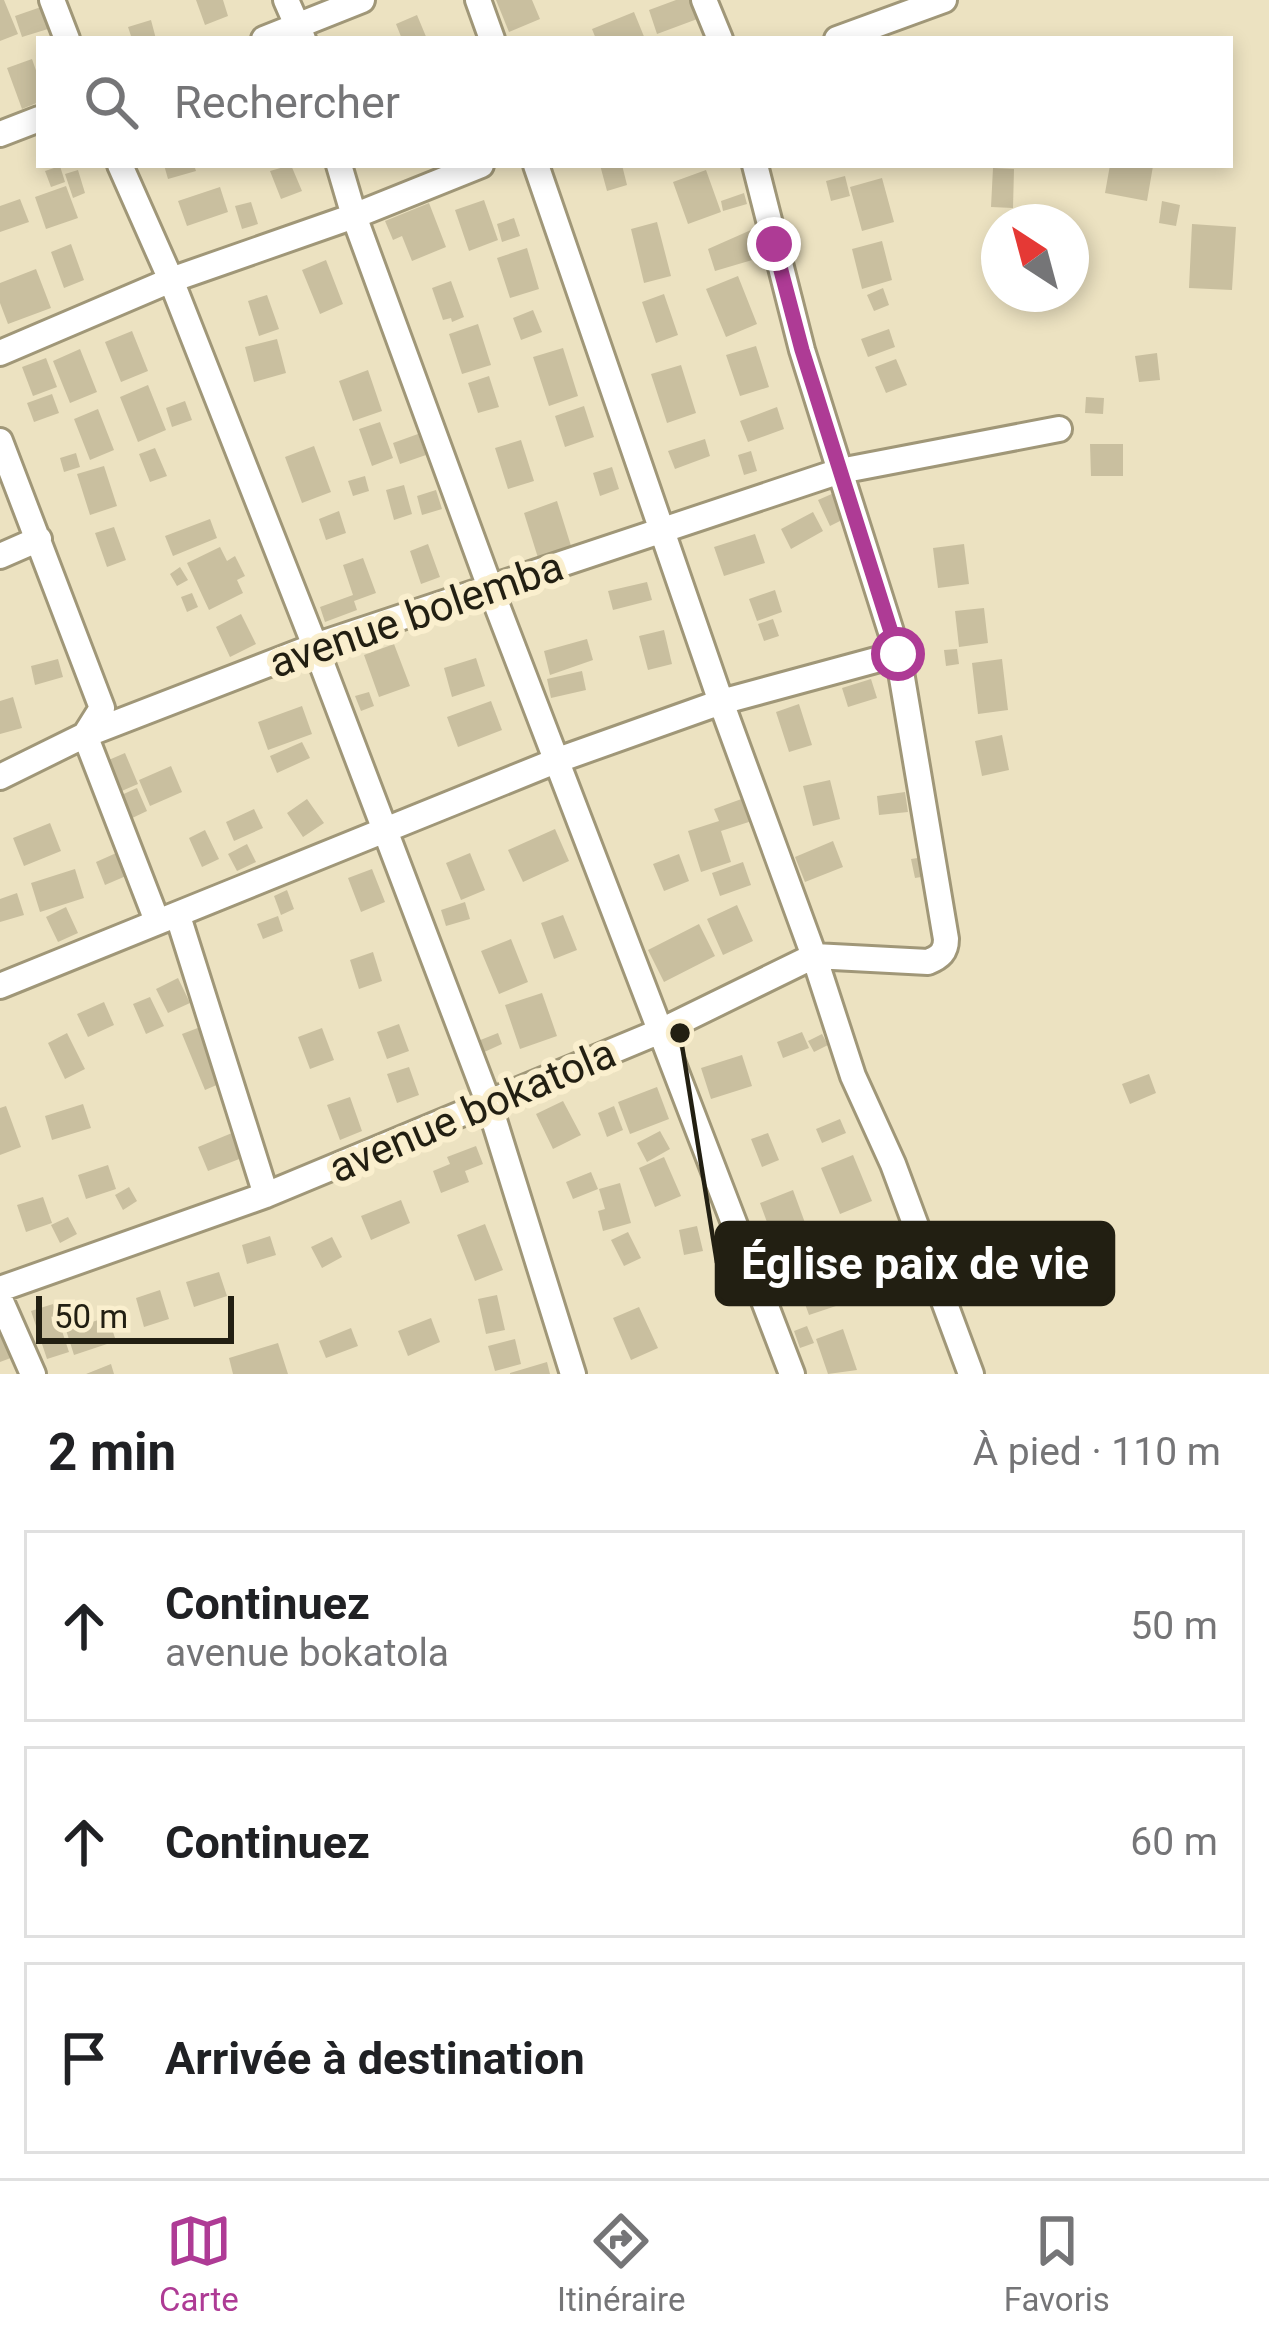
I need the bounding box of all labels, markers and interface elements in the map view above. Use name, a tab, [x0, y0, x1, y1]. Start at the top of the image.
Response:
search box	[36, 36, 1233, 168]
icon: search	[78, 69, 144, 135]
text: Rechercher	[174, 76, 400, 129]
north arrow	[981, 204, 1089, 312]
route end	[747, 217, 801, 271]
street label: avenue bolemba	[263, 541, 569, 688]
route start	[871, 627, 925, 681]
street label: avenue bokatola	[322, 1028, 623, 1193]
callout: Église paix de vie	[717, 1223, 1113, 1304]
text: Église paix de vie	[741, 1237, 1089, 1290]
scale bar	[36, 1290, 234, 1343]
text: 50 m	[54, 1297, 128, 1336]
text: 2 min	[48, 1423, 176, 1482]
text: À pied · 110 m	[973, 1429, 1221, 1475]
text: Continuez	[165, 1577, 370, 1630]
icon: ahead	[51, 1593, 117, 1659]
text: 50 m	[1130, 1603, 1218, 1649]
text: avenue bokatola	[165, 1630, 449, 1676]
icon: ahead	[51, 1809, 117, 1875]
text: Continuez	[165, 1816, 370, 1869]
text: 60 m	[1130, 1819, 1218, 1865]
icon: arrive	[51, 2025, 117, 2091]
text: Arrivée à destination	[165, 2032, 585, 2085]
tab: Carte	[159, 2208, 239, 2319]
tab: Itinéraire	[557, 2208, 685, 2319]
tab: Favoris	[1004, 2208, 1110, 2319]

